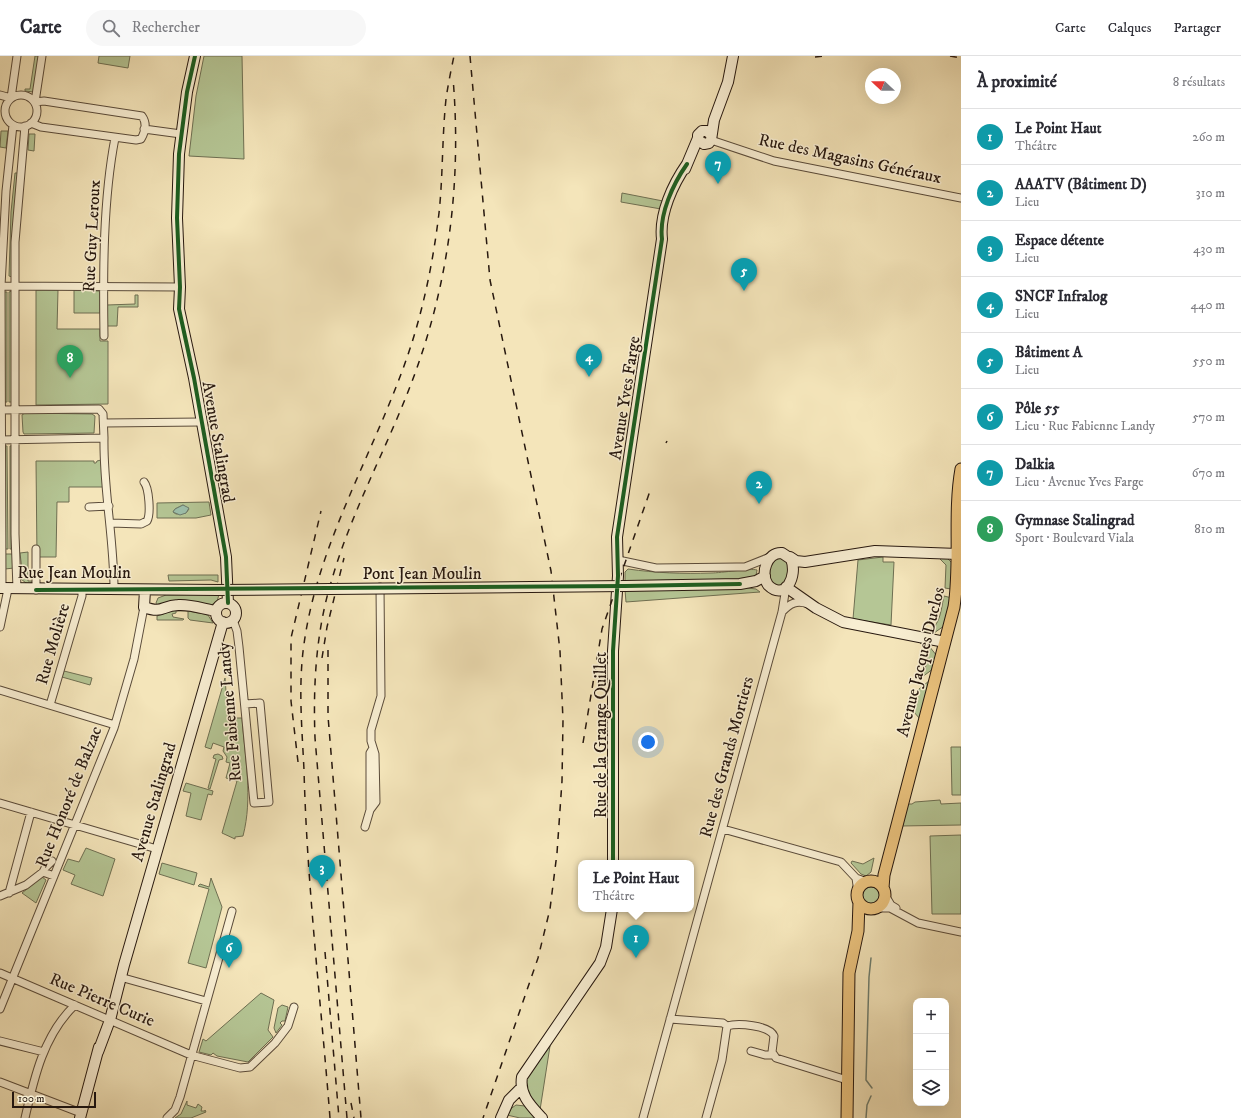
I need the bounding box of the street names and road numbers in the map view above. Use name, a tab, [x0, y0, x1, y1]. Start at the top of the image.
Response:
street label: Rue des Magasins Généraux	[757, 129, 944, 189]
street label: Rue Guy Leroux	[78, 179, 106, 293]
street label: Avenue Yves Farge	[604, 335, 646, 461]
street label: Avenue Stalingrad	[196, 380, 240, 505]
street label: Rue Jean Moulin	[17, 562, 131, 584]
street label: Pont Jean Moulin	[362, 563, 482, 585]
street label: Avenue Jacques Duclos	[892, 584, 950, 739]
street label: Rue Molière	[31, 601, 75, 687]
street label: Rue Fabienne Landy	[213, 640, 247, 783]
street label: Rue de la Grange Quillet	[590, 651, 612, 818]
street label: Rue des Grands Mortiers	[695, 674, 759, 840]
street label: Rue Honoré de Balzac	[31, 723, 107, 871]
street label: Avenue Stalingrad	[126, 739, 182, 864]
street label: Rue Pierre Curie	[46, 968, 158, 1032]

